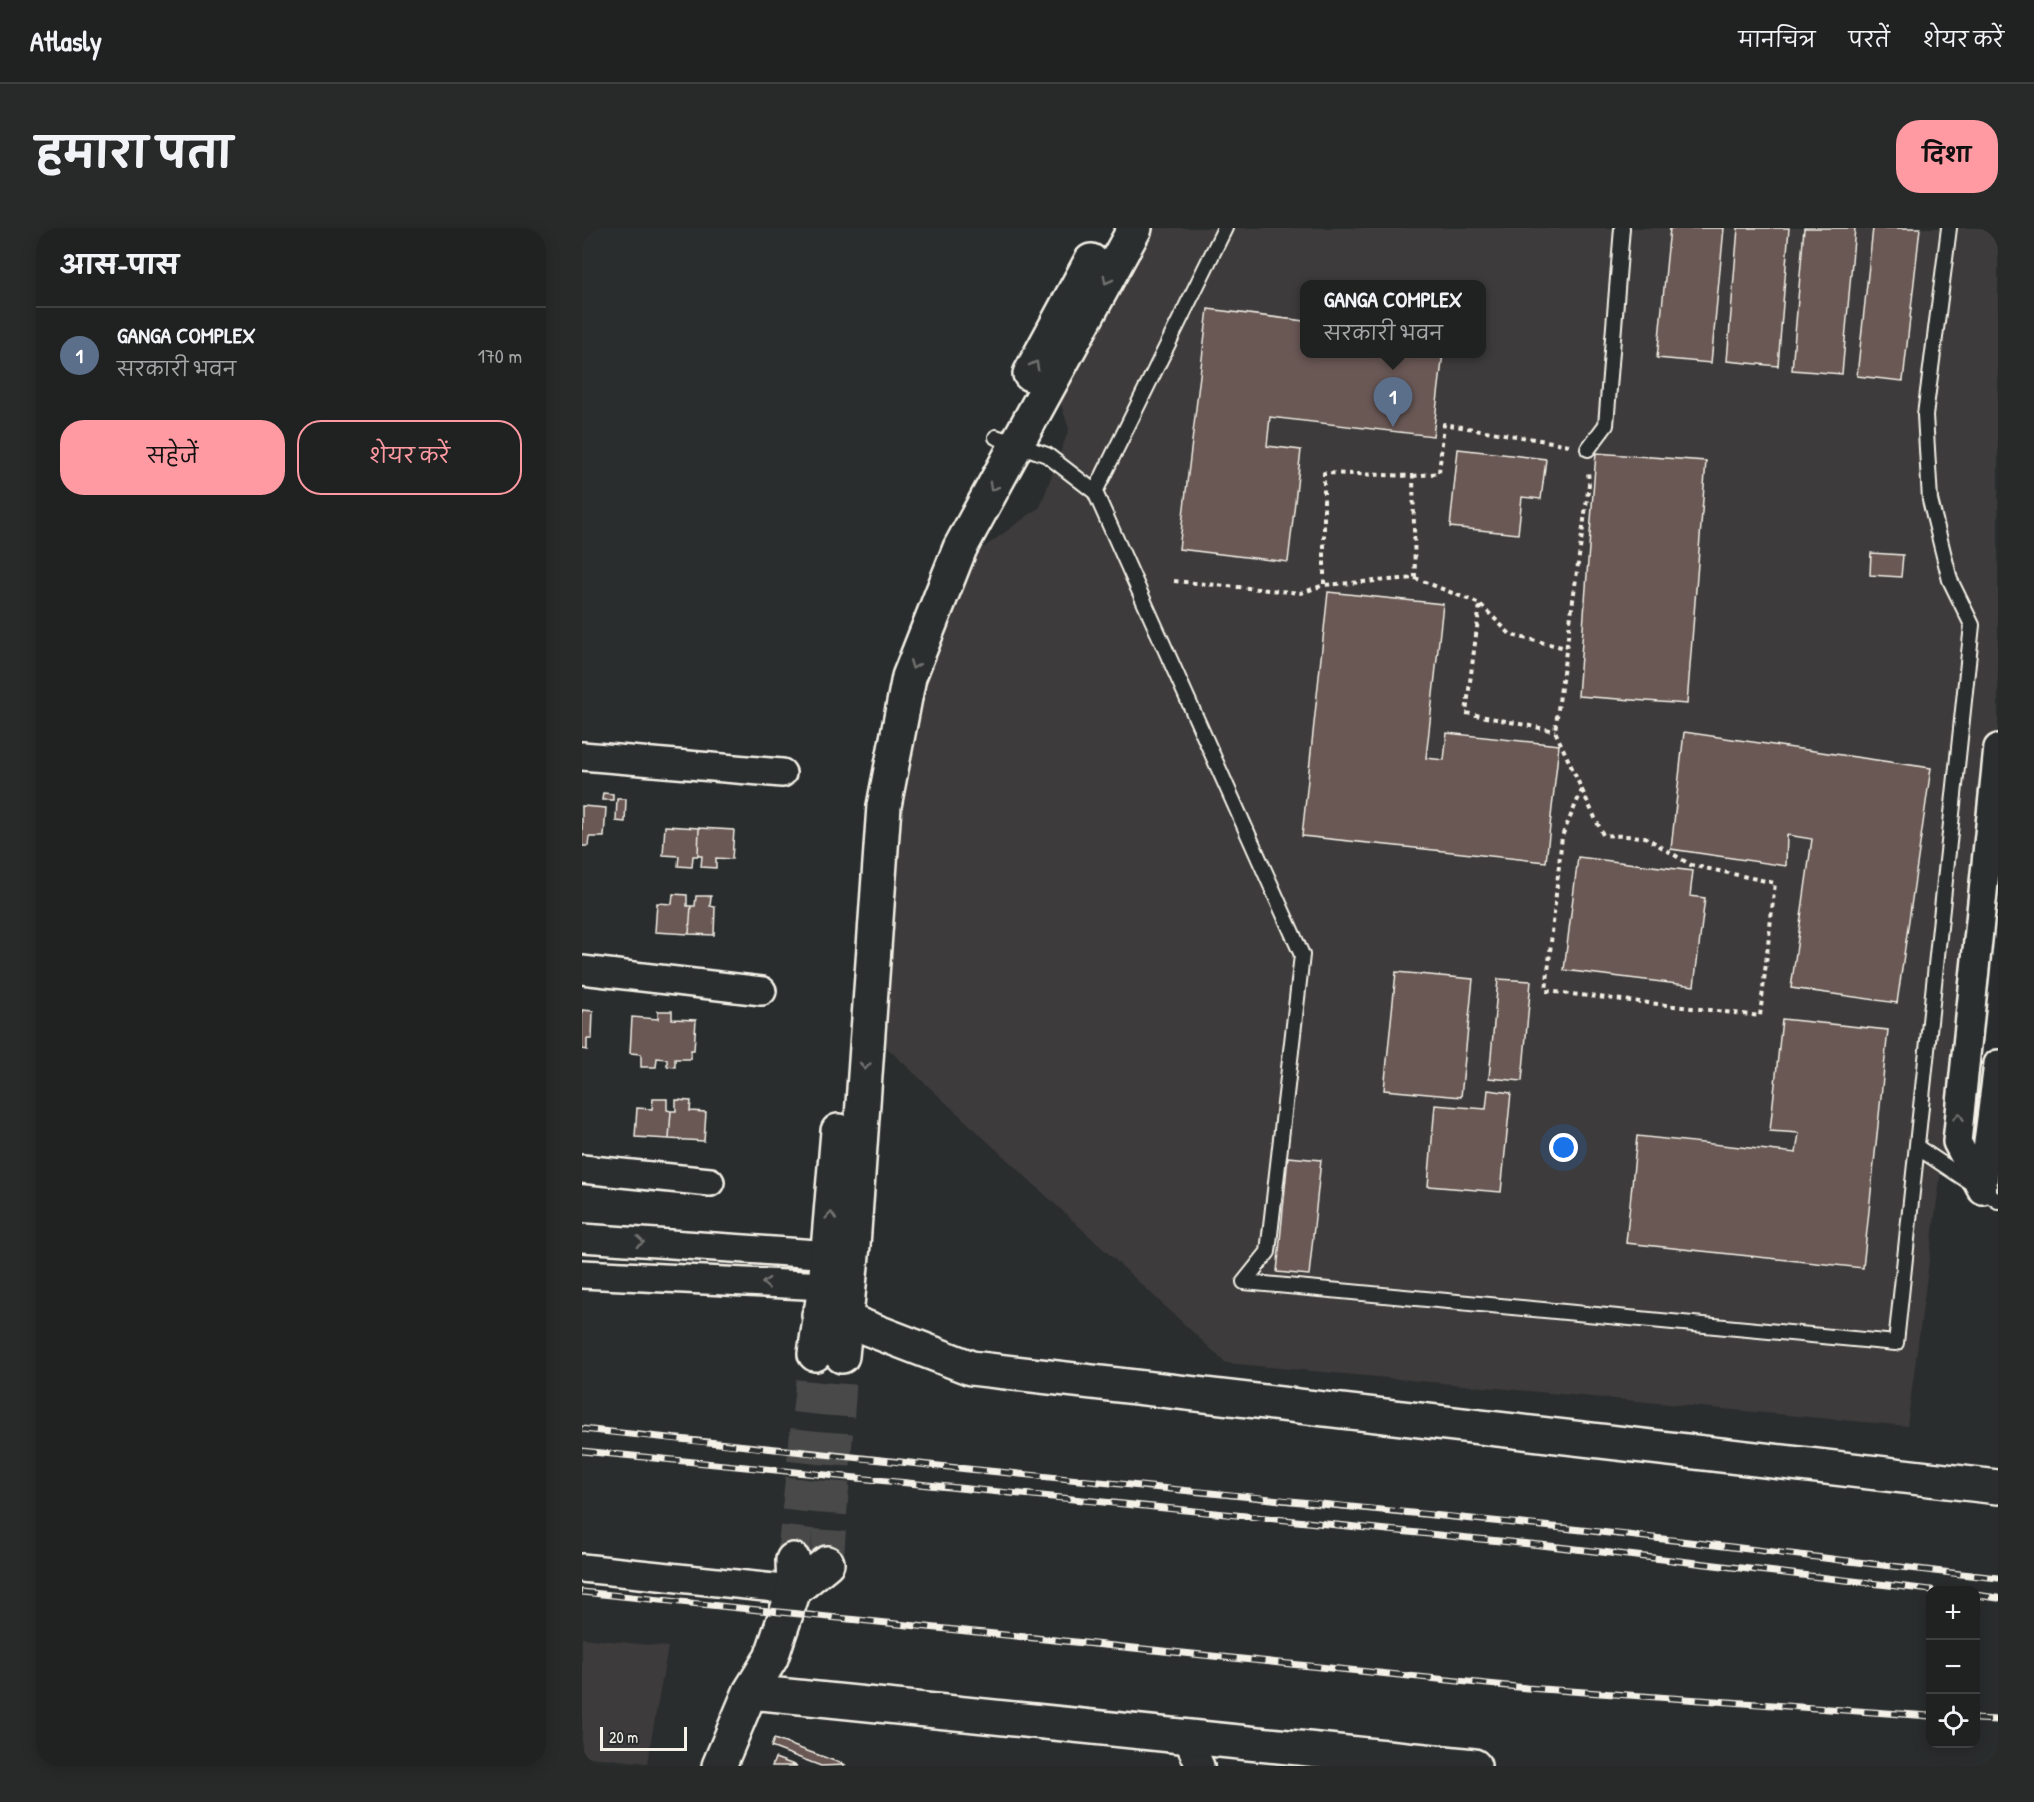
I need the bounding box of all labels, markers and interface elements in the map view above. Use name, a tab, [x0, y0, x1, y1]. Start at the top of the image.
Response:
text: Atlasly	[30, 22, 102, 60]
text: मानचित्र	[1739, 25, 1816, 54]
text: परतें	[1849, 25, 1890, 54]
text: शेयर करें	[1923, 25, 2004, 54]
button: दिशा	[1896, 120, 1998, 193]
text: हमारा पता	[36, 123, 232, 180]
text: आस-पास	[60, 247, 179, 282]
one-way arrow	[1103, 273, 1115, 284]
popup	[1300, 280, 1486, 358]
text: GANGA COMPLEX	[1324, 284, 1462, 314]
text: सरकारी भवन	[1324, 319, 1443, 346]
text: GANGA COMPLEX	[117, 320, 255, 350]
text: 1	[76, 342, 83, 369]
text: 170 m	[478, 342, 522, 369]
text: सरकारी भवन	[117, 355, 236, 382]
one-way arrow	[1028, 361, 1039, 371]
pin: 1	[1374, 378, 1412, 427]
button: सहेजें	[60, 420, 285, 495]
button: शेयर करें	[297, 420, 522, 495]
one-way arrow	[989, 481, 1000, 492]
one-way arrow	[909, 659, 921, 670]
one-way arrow	[859, 1062, 872, 1071]
one-way arrow	[1952, 1112, 1965, 1121]
your location	[1549, 1133, 1578, 1162]
one-way arrow	[824, 1211, 837, 1220]
one-way arrow	[636, 1235, 645, 1248]
one-way arrow	[762, 1277, 771, 1290]
map controls	[1926, 1586, 1980, 1748]
button: +	[1926, 1586, 1980, 1640]
button: −	[1926, 1640, 1980, 1694]
button: locate	[1926, 1694, 1980, 1748]
scale bar	[600, 1724, 687, 1752]
text: 20 m	[609, 1726, 638, 1748]

